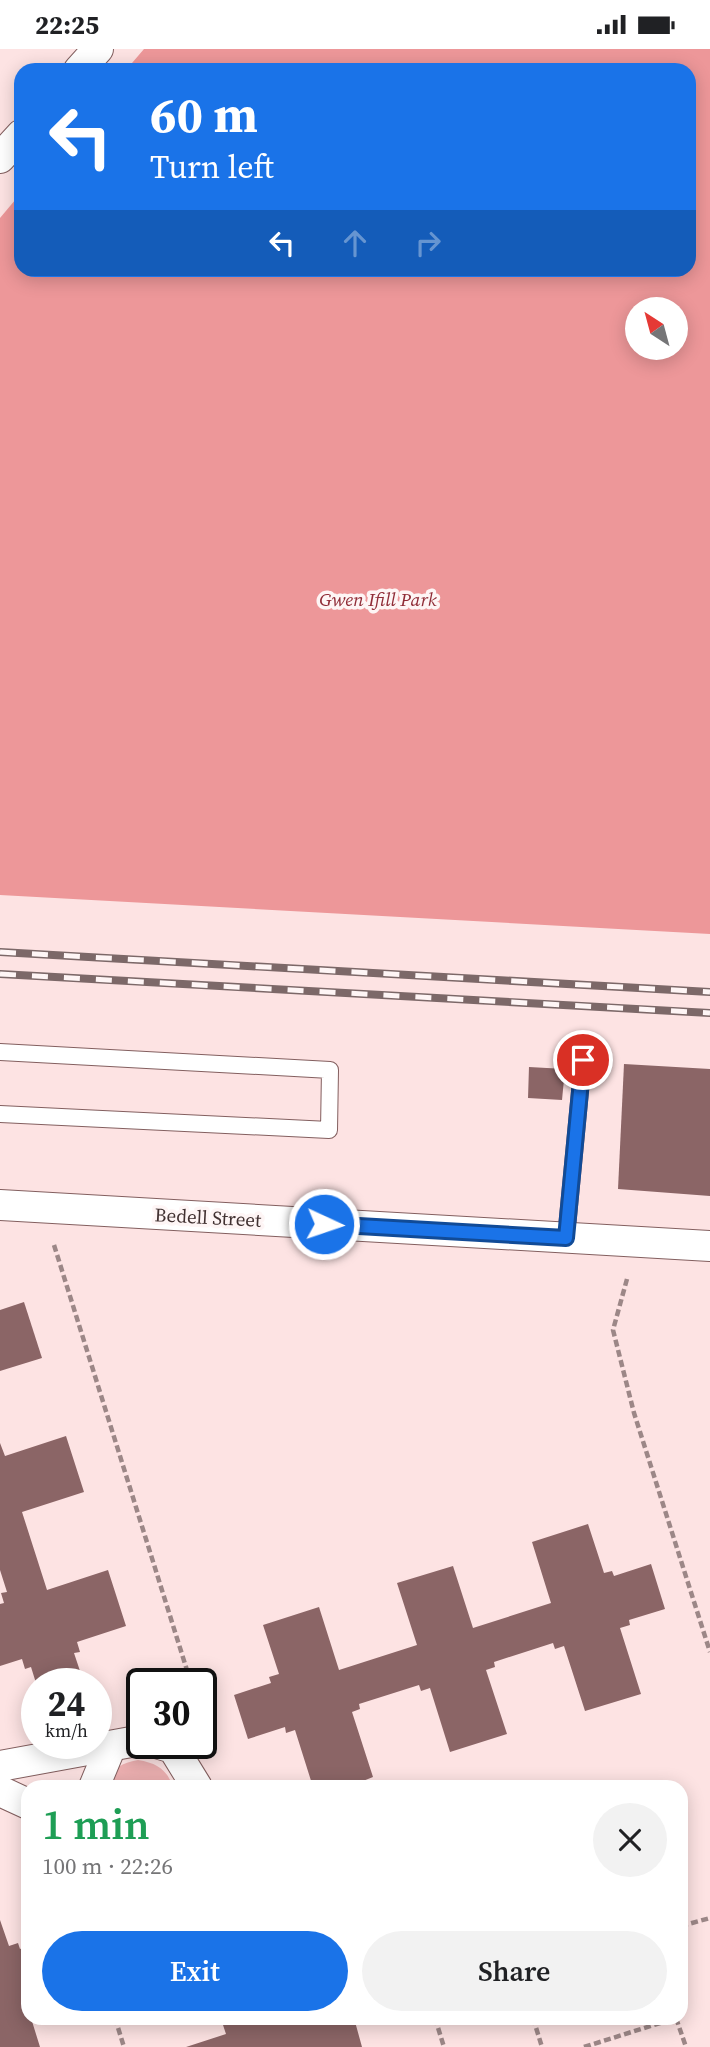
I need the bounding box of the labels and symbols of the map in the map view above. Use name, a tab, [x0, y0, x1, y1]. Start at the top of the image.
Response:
north arrow	[625, 297, 688, 361]
park label: Gwen Ifill Park	[319, 586, 437, 612]
pin	[553, 1030, 613, 1090]
position arrow	[287, 1187, 361, 1261]
street label: Bedell Street	[154, 1201, 263, 1233]
speed limit sign: 30	[126, 1668, 217, 1759]

